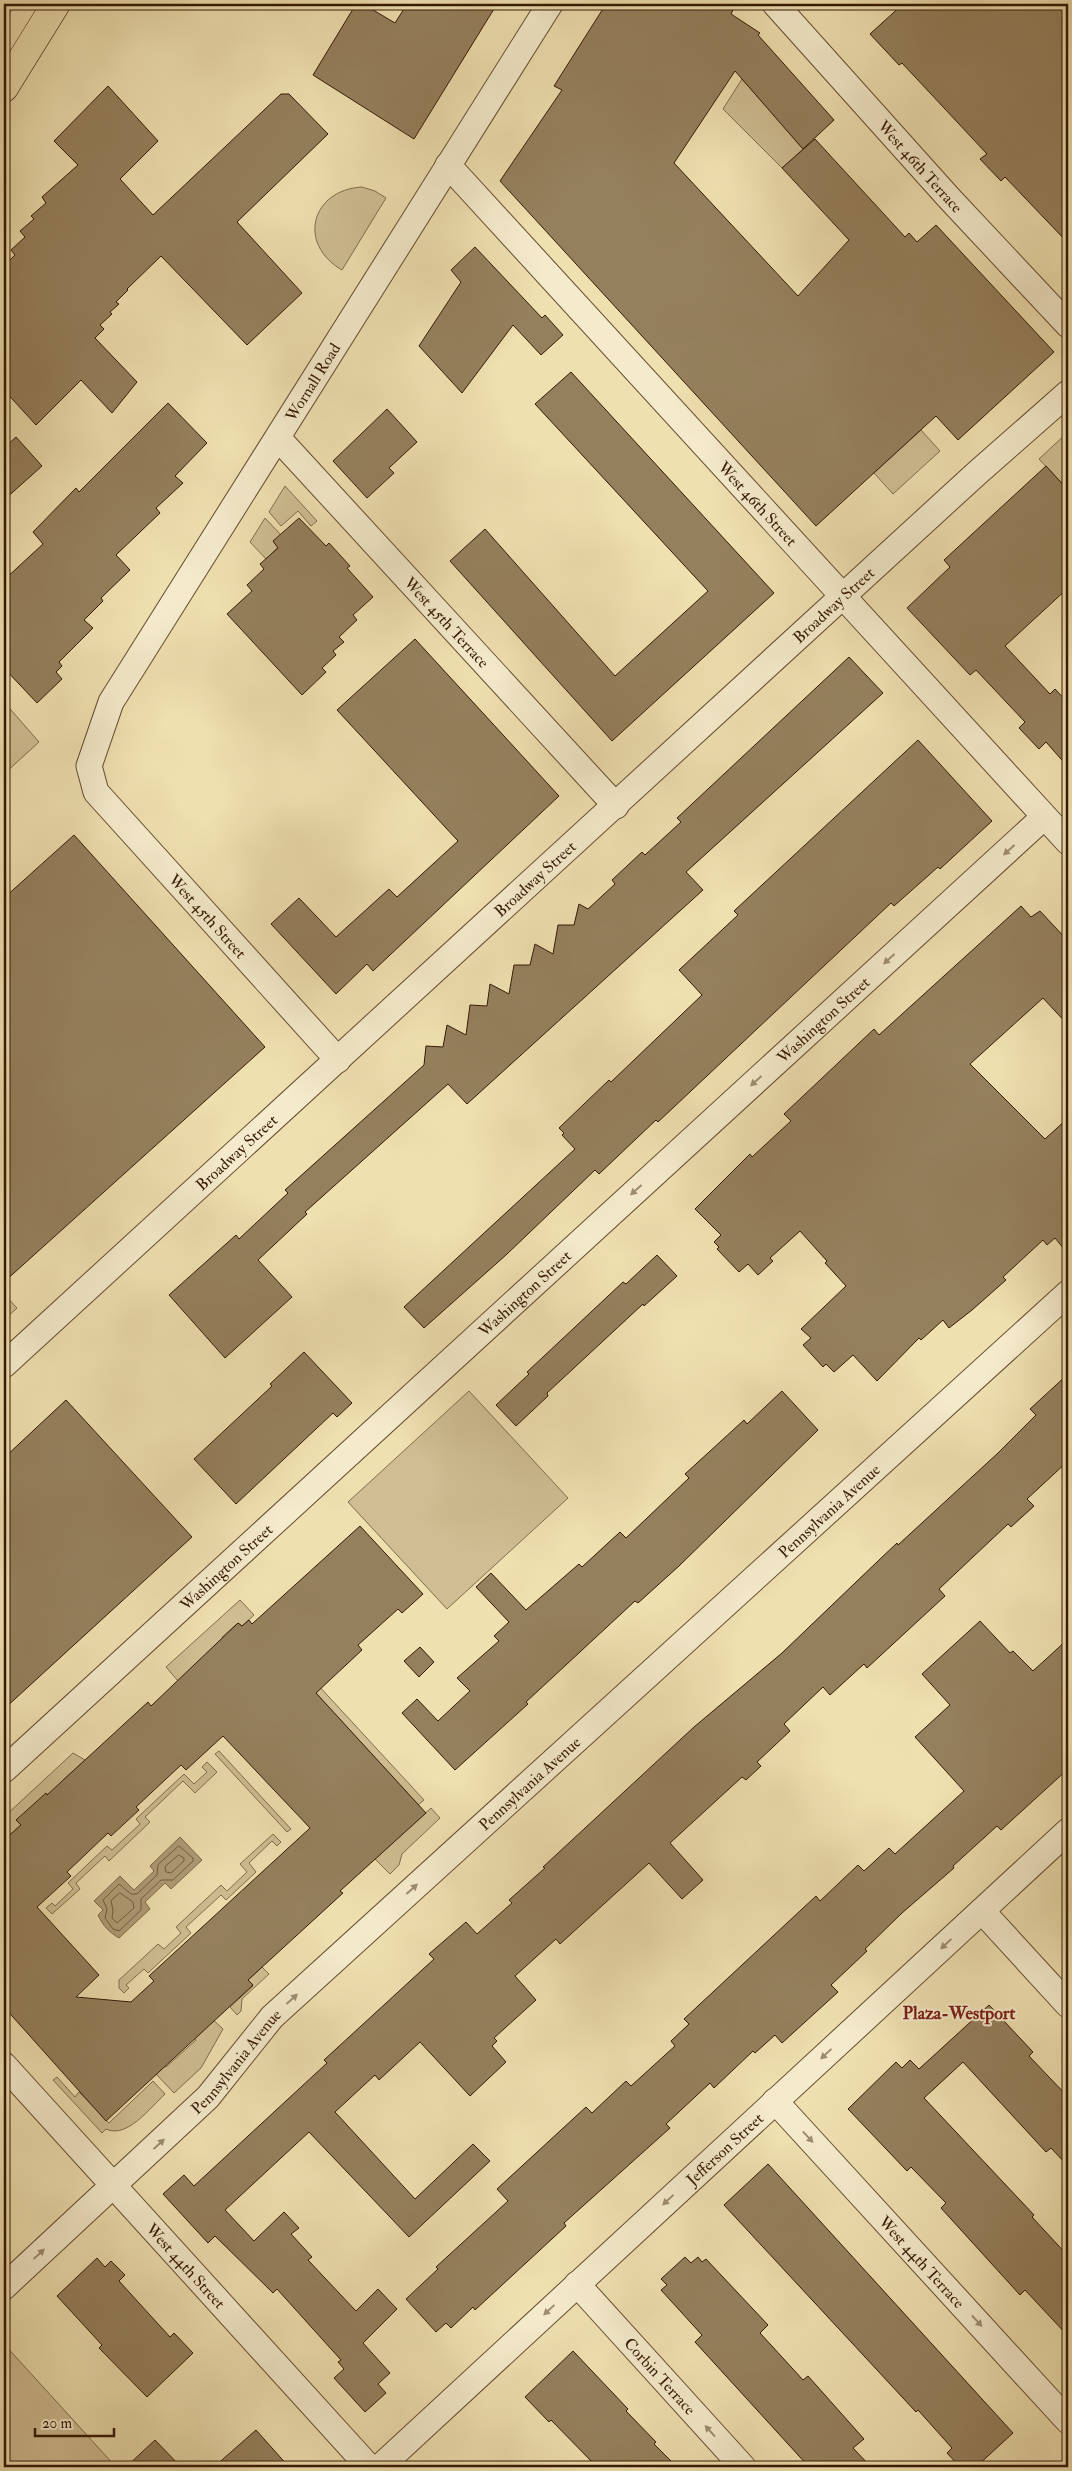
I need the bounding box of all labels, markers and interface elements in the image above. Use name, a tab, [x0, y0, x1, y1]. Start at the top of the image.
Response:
street label: West 46th Terrace	[872, 116, 967, 218]
street label: Wornall Road	[281, 339, 345, 426]
street label: West 46th Street	[713, 457, 801, 551]
street label: Broadway Street	[789, 563, 879, 648]
street label: West 45th Terrace	[399, 572, 493, 673]
street label: Broadway Street	[490, 837, 580, 922]
one-way arrow	[1003, 844, 1015, 856]
street label: West 45th Street	[163, 870, 250, 963]
one-way arrow	[883, 953, 895, 965]
street label: Washington Street	[773, 973, 874, 1068]
one-way arrow	[750, 1075, 762, 1087]
street label: Broadway Street	[192, 1110, 282, 1195]
one-way arrow	[630, 1185, 642, 1196]
street label: Washington Street	[474, 1246, 576, 1342]
street label: Pennsylvania Avenue	[774, 1460, 885, 1563]
street label: Washington Street	[175, 1520, 277, 1616]
street label: Pennsylvania Avenue	[475, 1732, 585, 1835]
one-way arrow	[406, 1883, 418, 1895]
one-way arrow	[940, 1938, 952, 1950]
one-way arrow	[285, 1993, 298, 2004]
district label: Plaza-Westport	[903, 2002, 1016, 2025]
street label: Pennsylvania Avenue	[187, 2005, 286, 2119]
one-way arrow	[821, 2048, 833, 2060]
street label: Jefferson Street	[682, 2109, 768, 2191]
one-way arrow	[802, 2131, 814, 2143]
one-way arrow	[152, 2138, 164, 2150]
one-way arrow	[663, 2194, 675, 2206]
street label: West 44th Terrace	[874, 2211, 969, 2313]
street label: West 44th Street	[141, 2219, 229, 2313]
one-way arrow	[33, 2248, 45, 2260]
one-way arrow	[544, 2304, 556, 2316]
one-way arrow	[971, 2315, 983, 2327]
street label: Corbin Terrace	[619, 2334, 700, 2419]
scale bar	[35, 2406, 114, 2438]
text: 20 m	[42, 2414, 72, 2433]
one-way arrow	[704, 2426, 716, 2438]

